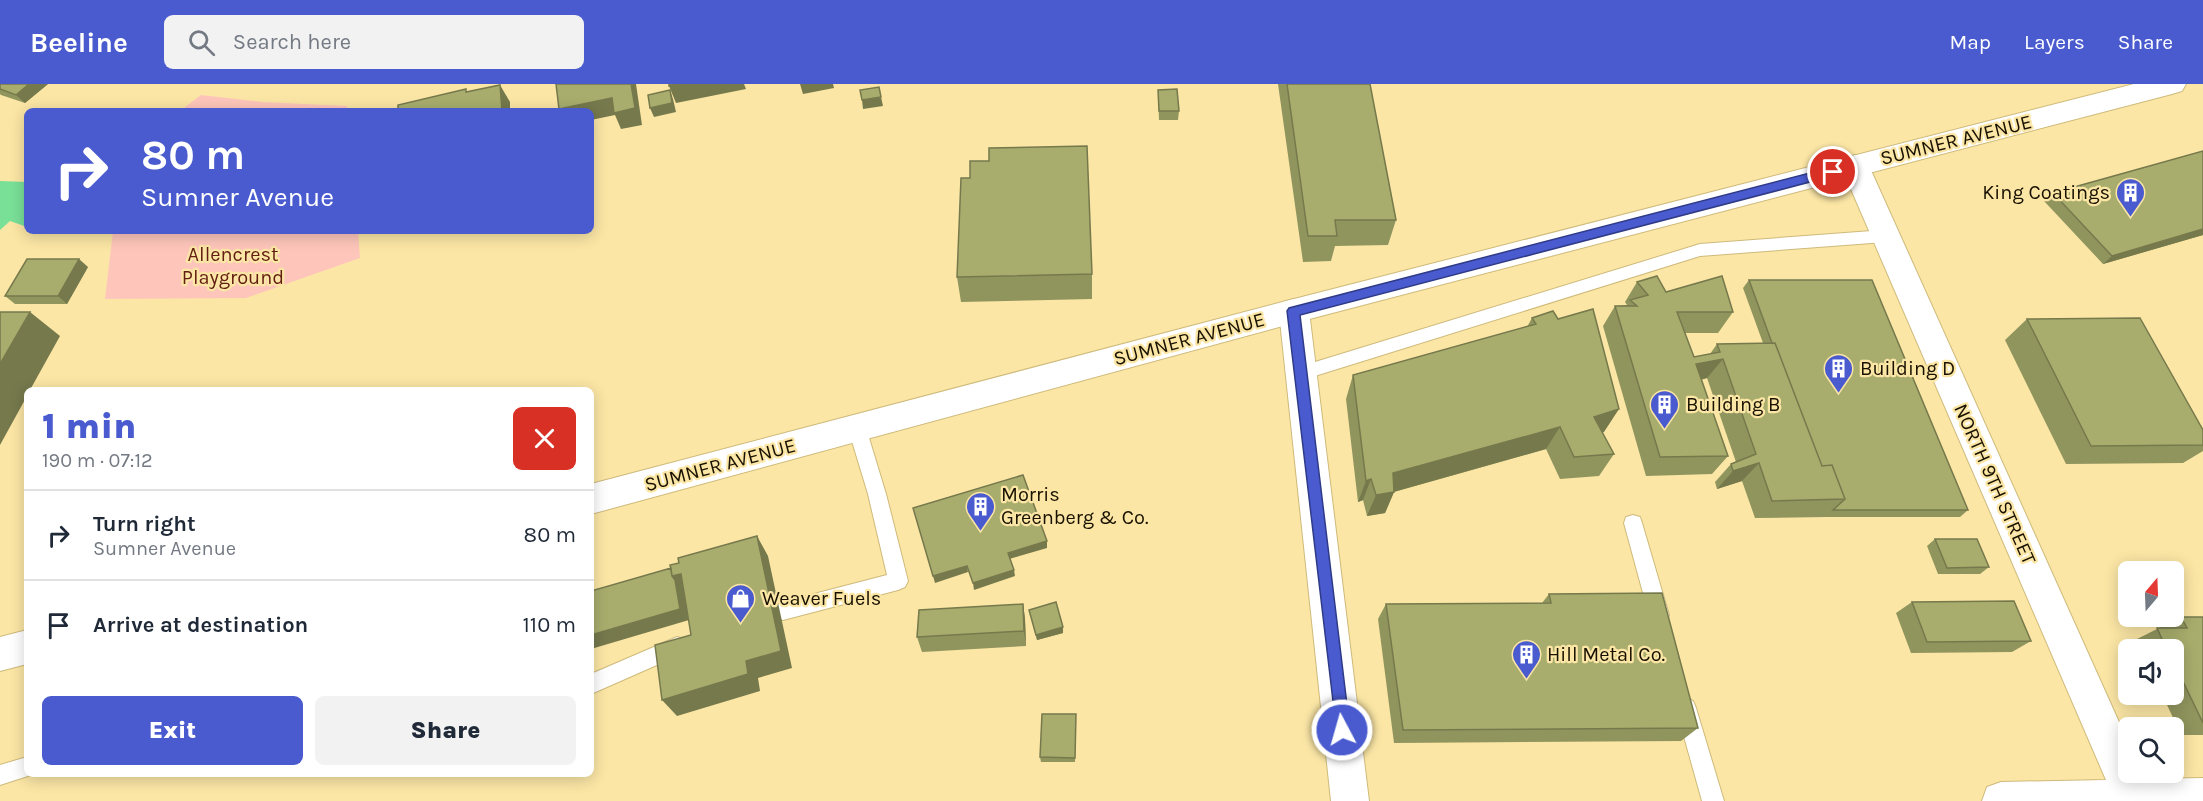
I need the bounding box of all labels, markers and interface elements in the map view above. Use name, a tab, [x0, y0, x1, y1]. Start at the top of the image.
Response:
search box	[164, 15, 584, 69]
text: Beeline	[30, 26, 128, 59]
icon: search	[185, 26, 218, 59]
text: Search here	[233, 29, 351, 55]
text: Map	[1949, 30, 1991, 54]
text: Layers	[2024, 30, 2085, 54]
text: Share	[2118, 30, 2173, 54]
street label: SUMNER AVENUE	[1878, 110, 2034, 170]
text: 80 m	[141, 130, 245, 180]
icon: right	[42, 132, 120, 210]
pin	[1807, 146, 1858, 197]
icon: arrive	[1816, 155, 1849, 188]
building icon: King Coatings	[2115, 176, 2147, 218]
text: Sumner Avenue	[141, 181, 334, 213]
place label: King Coatings	[1982, 181, 2110, 204]
park label: Allencrest Playground	[182, 243, 284, 289]
street label: SUMNER AVENUE	[1111, 308, 1267, 370]
building icon: Building D	[1823, 352, 1855, 394]
place label: Building D	[1860, 357, 1955, 380]
building icon: Building B	[1649, 388, 1681, 430]
place label: Building B	[1686, 393, 1780, 416]
street label: NORTH 9TH STREET	[1949, 400, 2041, 568]
text: 1 min	[42, 405, 136, 447]
button: close	[513, 407, 576, 470]
street label: SUMNER AVENUE	[642, 434, 798, 496]
text: 190 m · 07:12	[42, 449, 153, 472]
place label: Morris Greenberg & Co.	[1001, 483, 1149, 529]
building icon: Morris Greenberg & Co.	[964, 490, 996, 532]
text: Turn right	[93, 511, 196, 537]
icon: right	[42, 519, 75, 552]
text: 80 m	[524, 522, 576, 548]
text: Sumner Avenue	[93, 537, 236, 560]
north arrow	[2118, 561, 2184, 627]
map controls	[2118, 561, 2184, 783]
shop icon: Weaver Fuels	[725, 582, 757, 624]
place label: Weaver Fuels	[762, 587, 881, 610]
icon: arrive	[42, 609, 75, 642]
text: Arrive at destination	[93, 612, 308, 638]
text: 110 m	[523, 612, 576, 638]
building icon: Hill Metal Co.	[1510, 638, 1542, 680]
button: sound	[2118, 639, 2184, 705]
place label: Hill Metal Co.	[1547, 643, 1665, 666]
button: Exit	[42, 696, 303, 765]
button: Share	[315, 696, 576, 765]
position arrow	[1310, 698, 1374, 762]
button: search	[2118, 717, 2184, 783]

